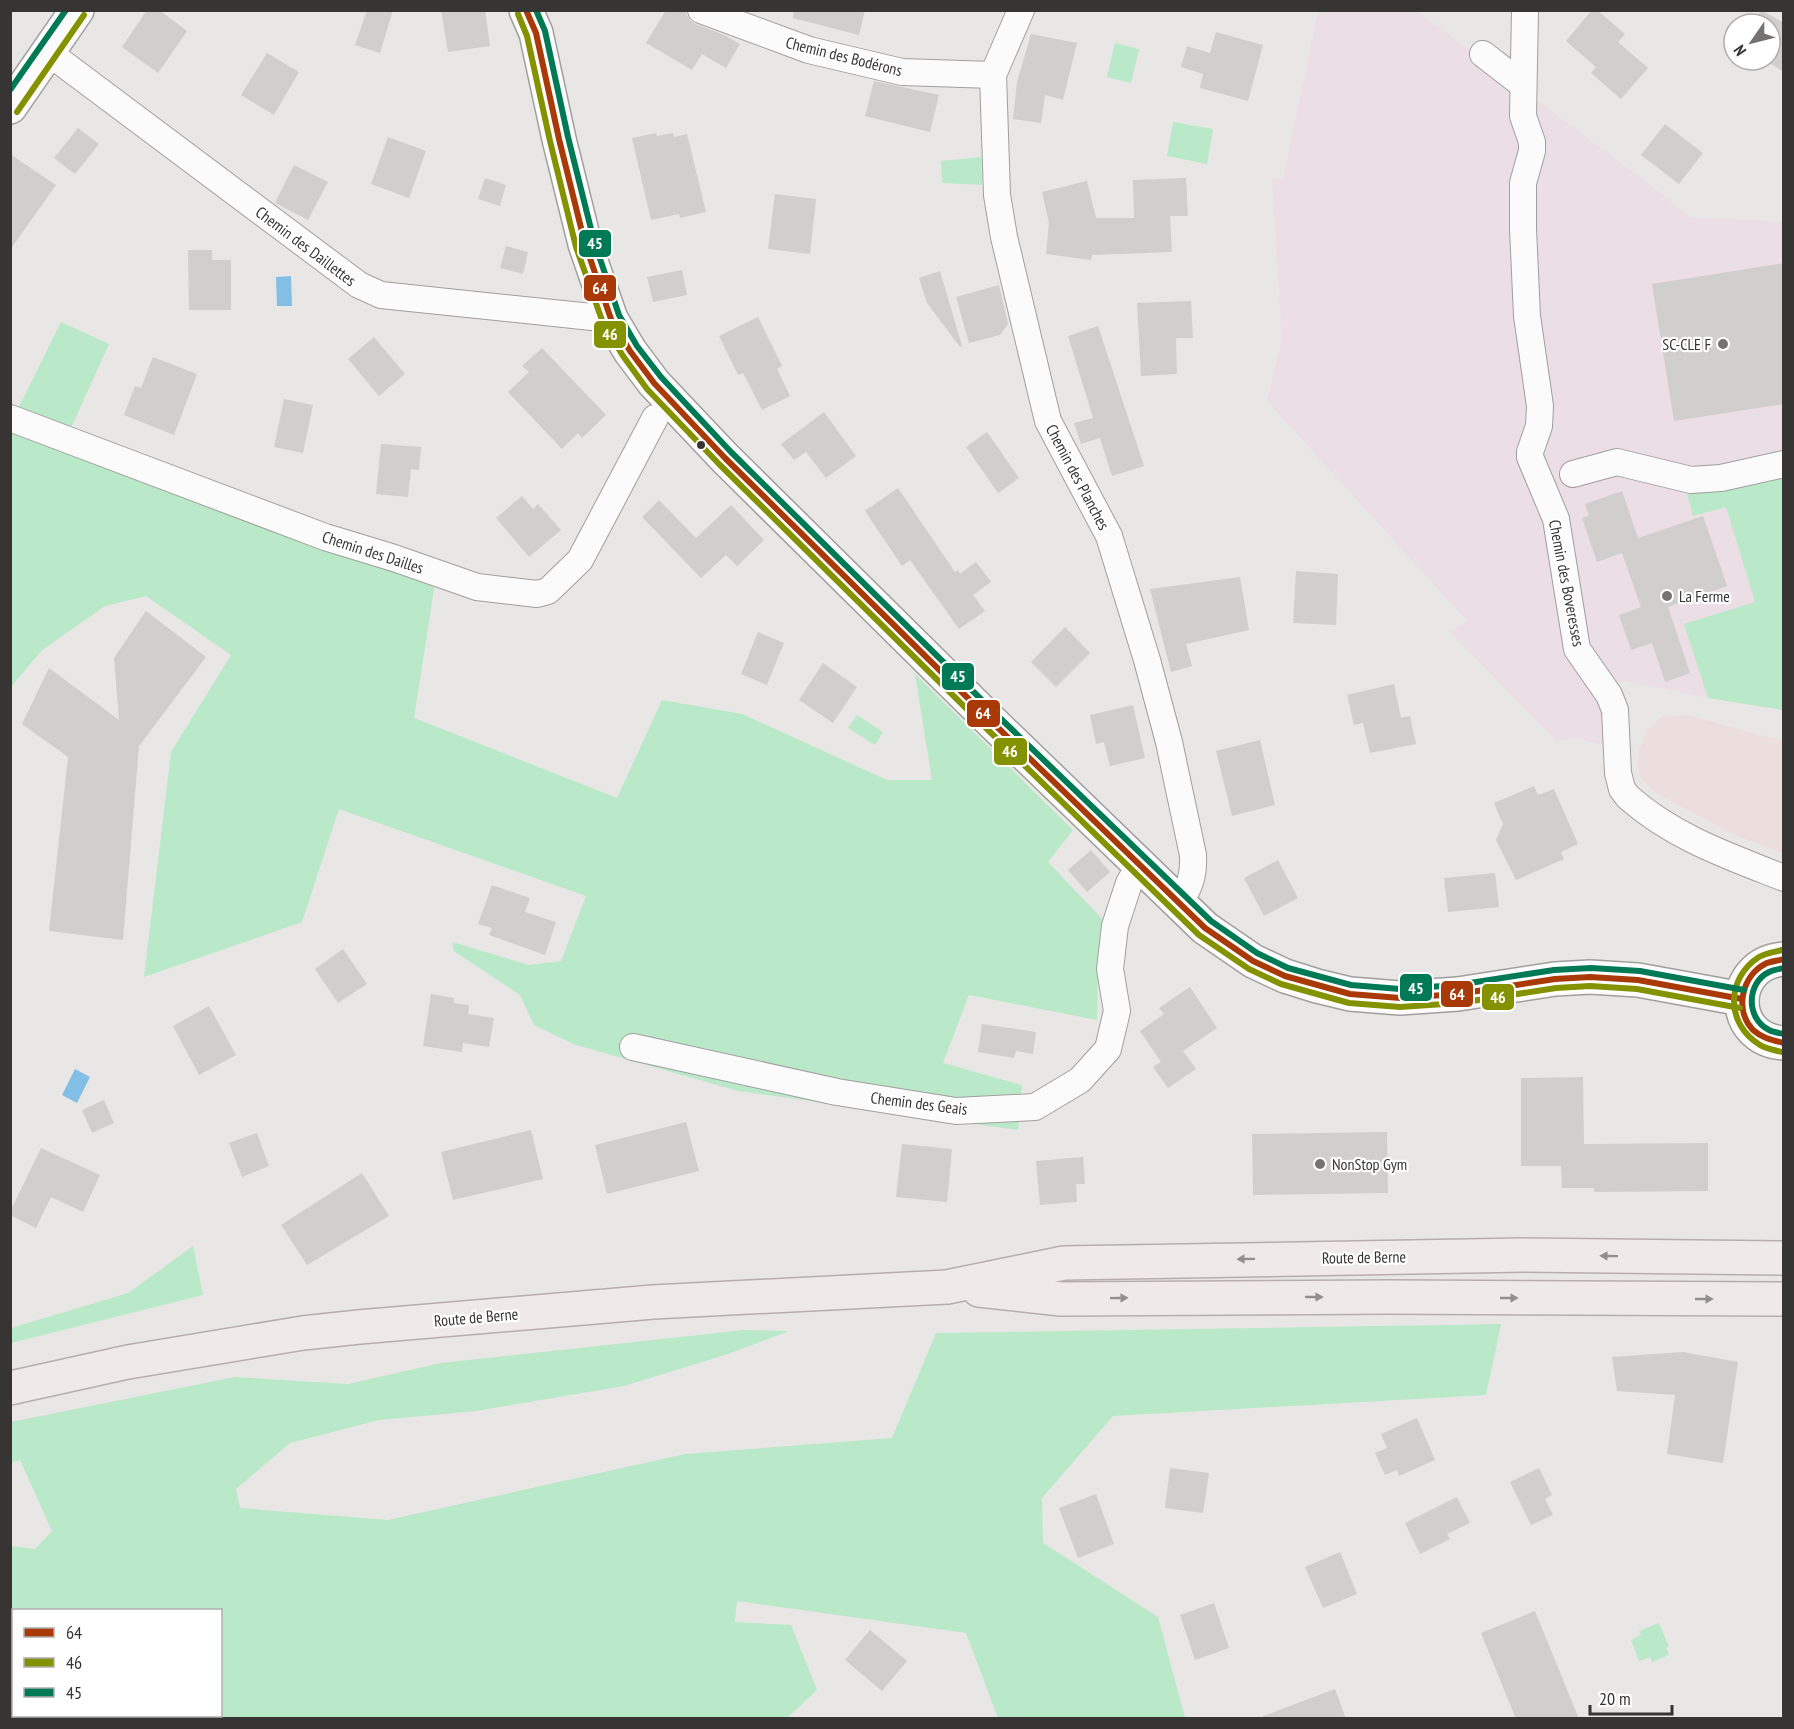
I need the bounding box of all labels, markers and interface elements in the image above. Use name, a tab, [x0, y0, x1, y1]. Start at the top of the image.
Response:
north arrow	[1722, 12, 1782, 72]
street label: Chemin des Bodérons	[784, 32, 904, 80]
text: N	[1729, 41, 1750, 60]
street label: Chemin des Daillettes	[252, 202, 360, 290]
line badge: 45	[578, 229, 612, 258]
text: 45	[587, 233, 603, 253]
line badge: 64	[583, 274, 617, 302]
text: 64	[592, 278, 608, 298]
line badge: 46	[593, 320, 627, 349]
text: 46	[602, 324, 618, 344]
place label: SC-CLE F	[1662, 334, 1711, 354]
marker: SC-CLE F	[1716, 337, 1730, 351]
street label: Chemin des Planches	[1042, 421, 1114, 533]
unlabelled marker	[695, 439, 707, 451]
street label: Chemin des Boveresses	[1545, 518, 1589, 648]
street label: Chemin des Dailles	[320, 526, 426, 578]
place label: La Ferme	[1679, 586, 1730, 606]
marker: La Ferme	[1660, 589, 1674, 603]
line badge: 45	[941, 662, 975, 691]
text: 45	[950, 666, 966, 686]
line badge: 64	[966, 699, 1001, 728]
text: 64	[975, 703, 991, 723]
line badge: 46	[993, 737, 1028, 766]
text: 46	[1002, 741, 1018, 761]
line badge: 45	[1399, 973, 1433, 1002]
text: 45	[1408, 978, 1424, 998]
line badge: 64	[1440, 980, 1474, 1008]
line badge: 46	[1481, 983, 1515, 1011]
text: 64	[1449, 984, 1465, 1004]
text: 46	[1490, 987, 1506, 1007]
street label: Chemin des Geais	[869, 1087, 969, 1119]
place label: NonStop Gym	[1332, 1154, 1407, 1174]
marker: NonStop Gym	[1313, 1157, 1327, 1171]
street label: Route de Berne	[1322, 1246, 1406, 1268]
one-way arrow	[1599, 1251, 1618, 1261]
one-way arrow	[1236, 1254, 1255, 1264]
one-way arrow	[1305, 1292, 1324, 1302]
one-way arrow	[1110, 1293, 1129, 1303]
one-way arrow	[1500, 1293, 1519, 1303]
one-way arrow	[1695, 1294, 1714, 1304]
street label: Route de Berne	[433, 1303, 519, 1331]
legend	[12, 1609, 222, 1717]
text: 64	[66, 1621, 82, 1644]
text: 46	[66, 1651, 82, 1674]
scale bar	[1590, 1678, 1672, 1716]
text: 45	[66, 1681, 82, 1704]
text: 20 m	[1599, 1687, 1631, 1710]

